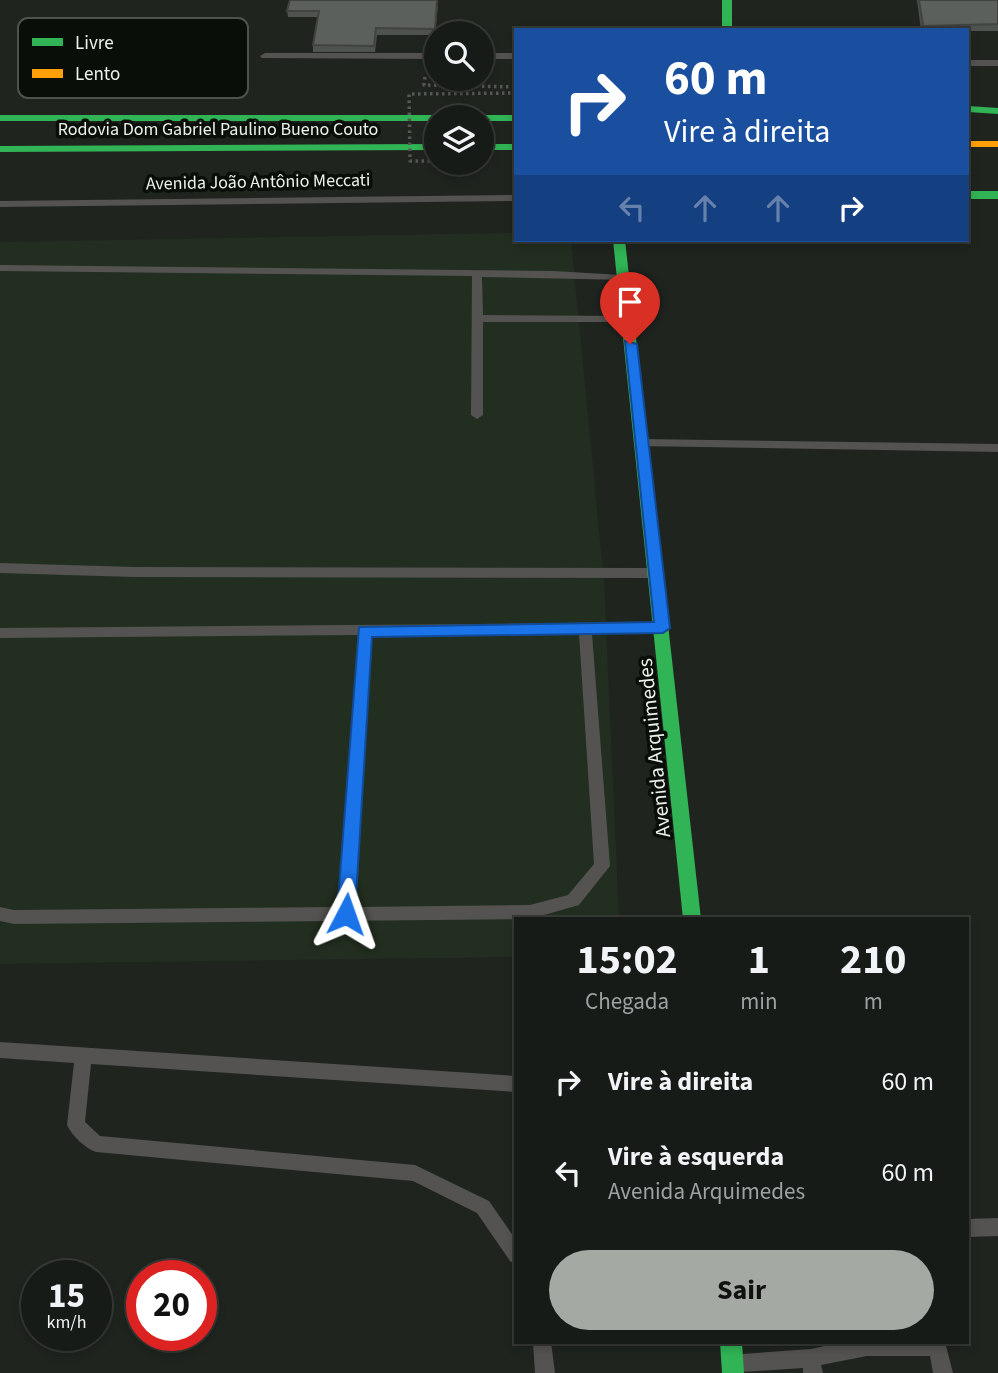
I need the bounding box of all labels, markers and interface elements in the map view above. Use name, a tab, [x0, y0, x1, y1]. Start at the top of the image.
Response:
legend	[18, 18, 248, 98]
map controls	[424, 21, 494, 175]
button: search	[424, 21, 494, 91]
text: Livre	[75, 30, 114, 57]
text: 60 m	[664, 44, 768, 114]
icon: right	[549, 56, 640, 147]
text: Lento	[75, 61, 120, 88]
button: layers	[424, 105, 494, 175]
text: Vire à direita	[664, 109, 830, 155]
street label: Rodovia Dom Gabriel Paulino Bueno Couto	[58, 117, 378, 142]
street label: Avenida João Antônio Meccati	[146, 168, 370, 196]
icon: left	[613, 189, 651, 227]
icon: ahead	[686, 189, 724, 227]
icon: ahead	[759, 189, 797, 227]
icon: right	[832, 189, 870, 227]
pin	[600, 272, 660, 344]
icon: arrive	[611, 283, 649, 321]
street label: Avenida Arquimedes	[630, 657, 678, 839]
position arrow	[309, 877, 383, 951]
text: 15:02	[576, 930, 678, 990]
text: 1	[748, 930, 770, 990]
text: 210	[840, 930, 907, 990]
text: Chegada	[585, 985, 669, 1018]
text: min	[740, 985, 778, 1018]
text: m	[864, 985, 883, 1018]
icon: right	[549, 1063, 587, 1101]
text: Vire à direita	[608, 1063, 753, 1100]
text: 60 m	[881, 1063, 934, 1100]
text: Vire à esquerda	[608, 1138, 784, 1175]
icon: left	[549, 1154, 587, 1192]
text: 60 m	[881, 1154, 934, 1191]
text: Avenida Arquimedes	[608, 1175, 805, 1208]
button: Sair	[549, 1250, 934, 1330]
speed limit sign: 20	[126, 1260, 217, 1351]
text: 15	[48, 1271, 85, 1321]
text: km/h	[47, 1310, 86, 1335]

